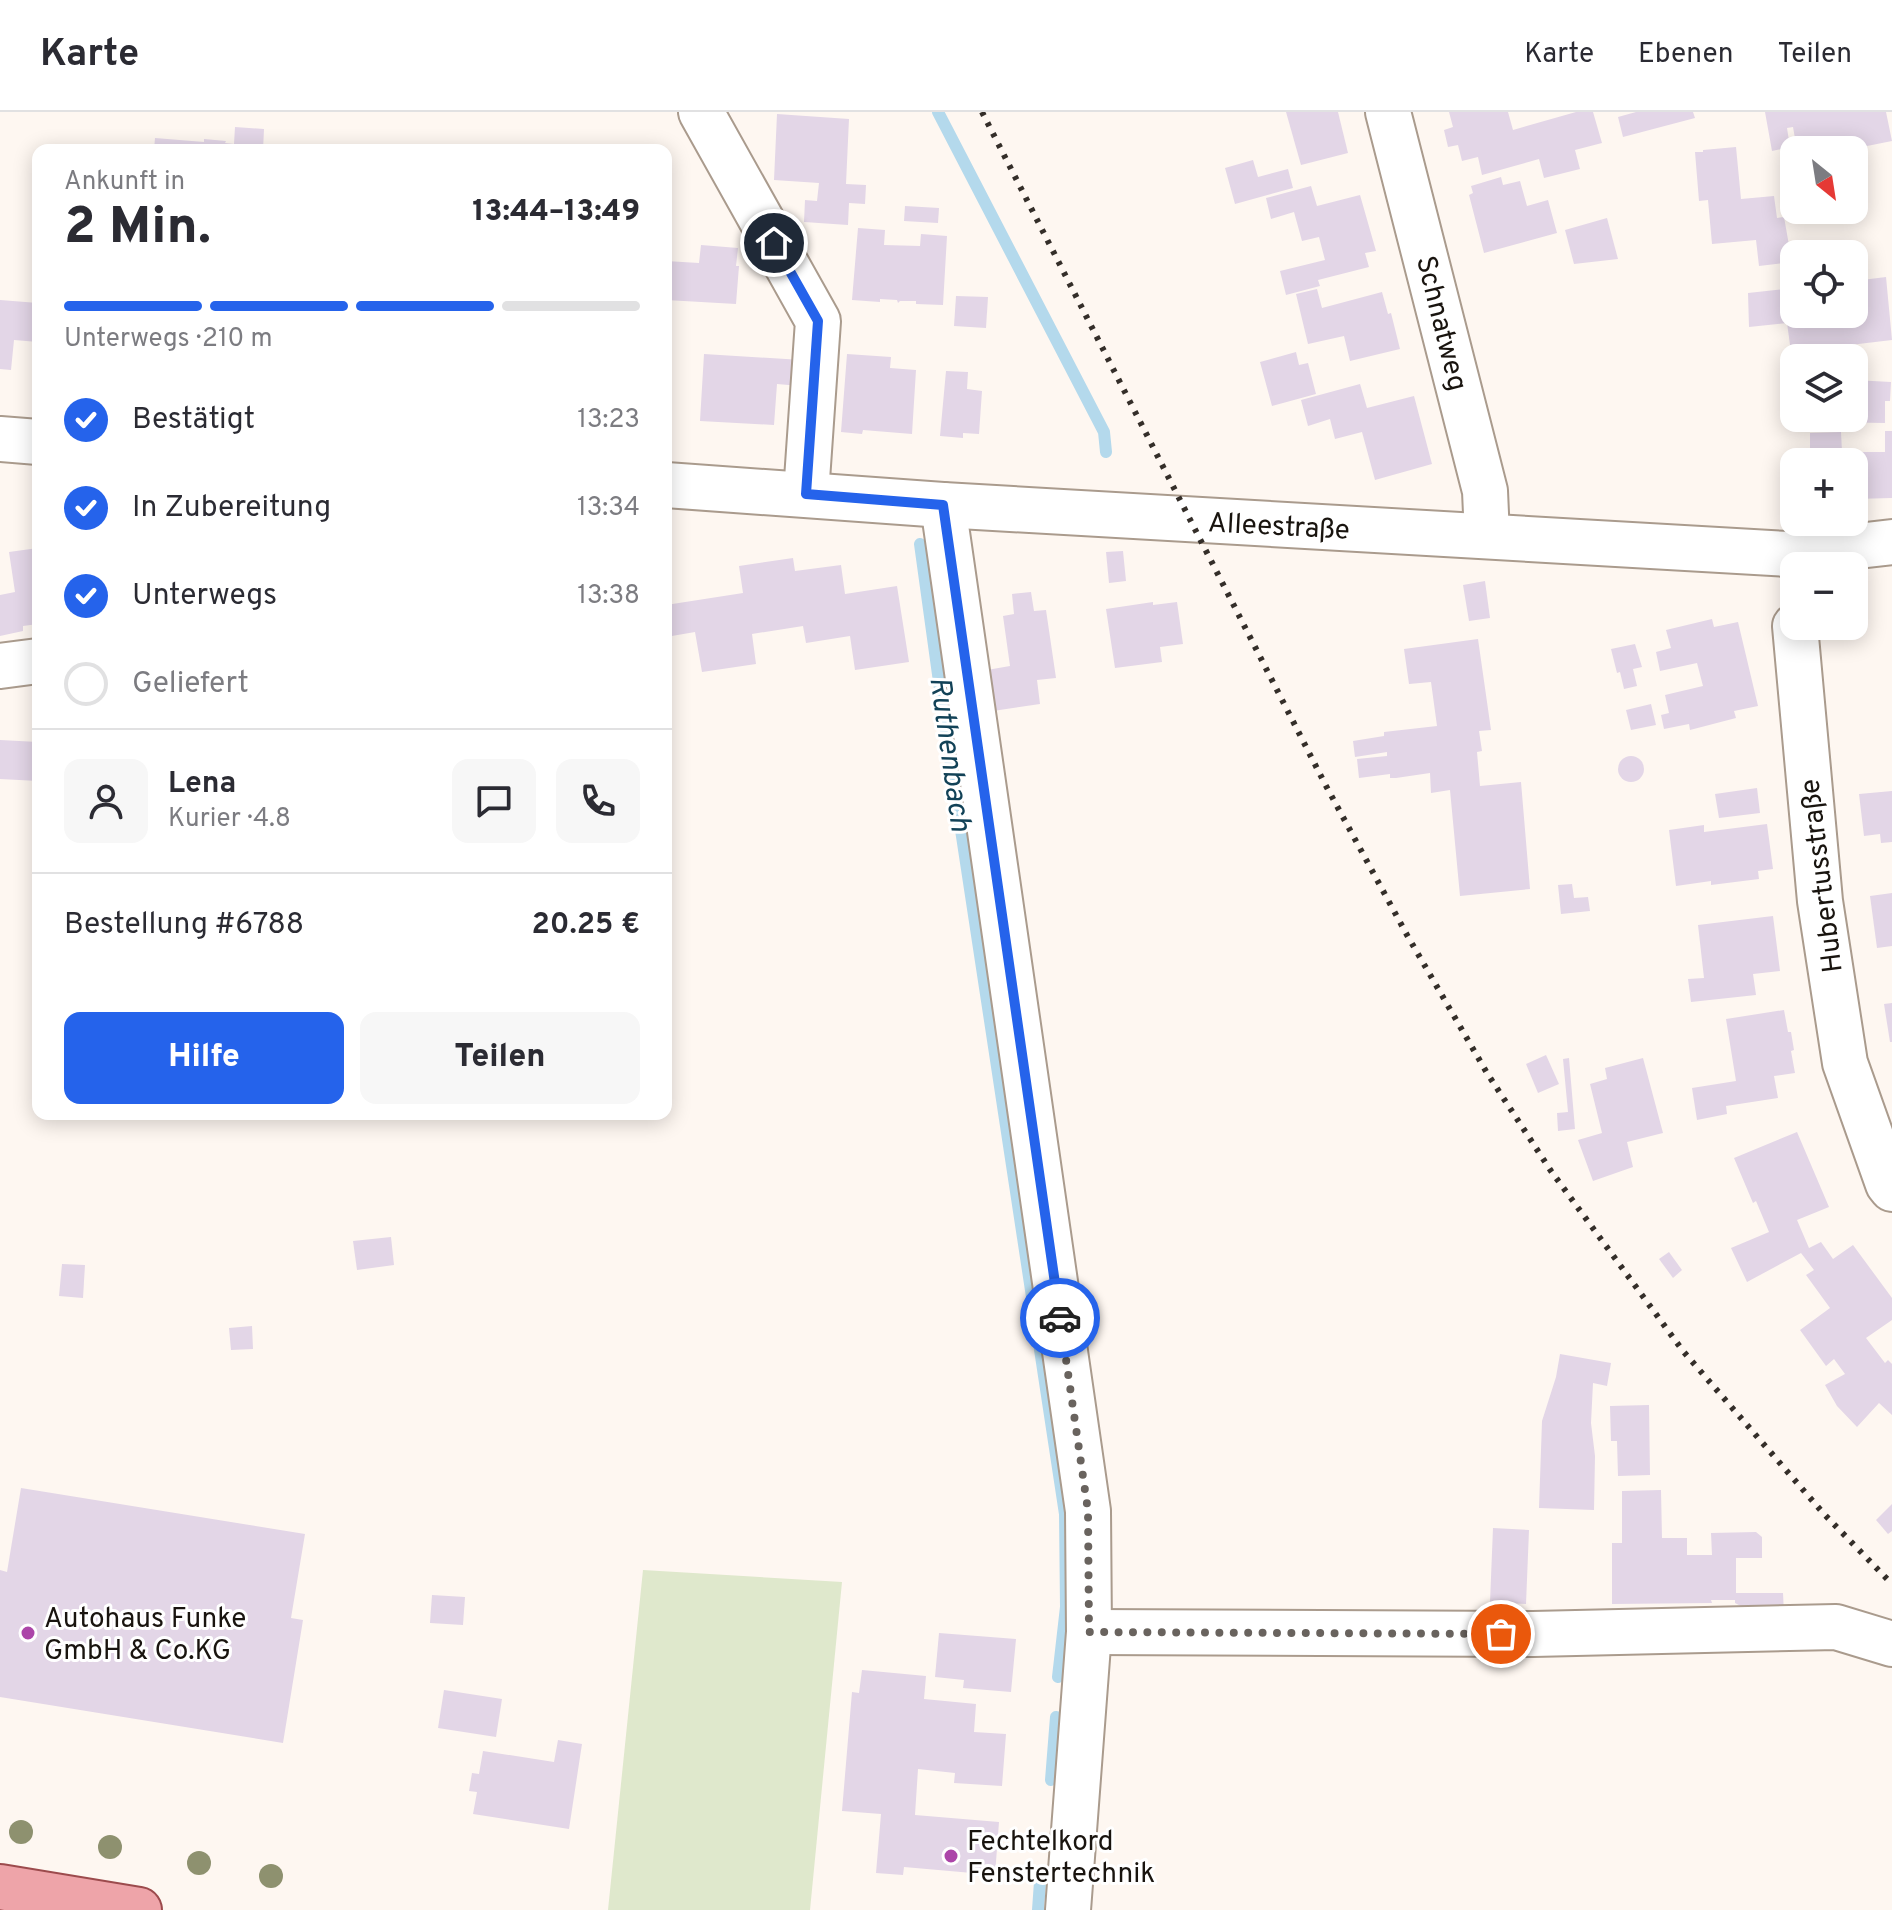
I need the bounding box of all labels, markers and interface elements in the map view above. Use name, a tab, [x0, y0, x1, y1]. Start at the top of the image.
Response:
text: Karte	[40, 31, 139, 80]
text: Karte	[1524, 37, 1594, 73]
text: Ebenen	[1638, 37, 1734, 73]
text: Teilen	[1778, 37, 1852, 73]
north arrow	[1780, 136, 1868, 224]
map controls	[1780, 136, 1868, 640]
text: Ankunft in	[64, 166, 185, 199]
text: 13:44–13:49	[472, 194, 640, 231]
text: 2 Min.	[64, 196, 211, 262]
pin	[740, 209, 808, 277]
icon: home	[752, 221, 796, 265]
button: locate	[1780, 240, 1868, 328]
street label: Schnatweg	[1406, 253, 1474, 395]
text: Unterwegs · 210 m	[64, 323, 272, 356]
button: layers	[1780, 344, 1868, 432]
icon: check	[64, 398, 108, 442]
text: Bestätigt	[132, 402, 255, 439]
text: 13:23	[577, 404, 640, 437]
button: +	[1780, 448, 1868, 536]
icon: check	[64, 486, 108, 530]
text: In Zubereitung	[132, 490, 331, 527]
text: 13:34	[577, 492, 640, 525]
street label: Alleestraße	[1207, 506, 1351, 550]
button: −	[1780, 552, 1868, 640]
icon: check	[64, 574, 108, 618]
text: Unterwegs	[132, 578, 277, 615]
text: 13:38	[577, 580, 640, 613]
text: Geliefert	[132, 666, 249, 703]
water label: Ruthenbach	[919, 674, 978, 834]
button: person	[64, 759, 148, 843]
button: chat	[452, 759, 536, 843]
button: phone	[556, 759, 640, 843]
text: Lena	[168, 766, 236, 803]
street label: Hubertusstraße	[1793, 777, 1853, 975]
text: Kurier · 4.8	[168, 803, 291, 836]
text: Bestellung #6788	[64, 907, 304, 944]
text: 20.25 €	[531, 907, 640, 944]
button: Hilfe	[64, 1012, 344, 1104]
button: Teilen	[360, 1012, 640, 1104]
courier	[1020, 1278, 1100, 1358]
icon: car	[1038, 1296, 1082, 1340]
pin	[1467, 1600, 1535, 1668]
place label: Autohaus Funke GmbH & Co.KG	[44, 1602, 246, 1670]
icon: bag	[1479, 1612, 1523, 1656]
marker: Autohaus Funke GmbH & Co.KG	[19, 1624, 37, 1642]
place label: Fechtelkord Fenstertechnik	[967, 1825, 1155, 1893]
marker: Fechtelkord Fenstertechnik	[942, 1847, 960, 1865]

